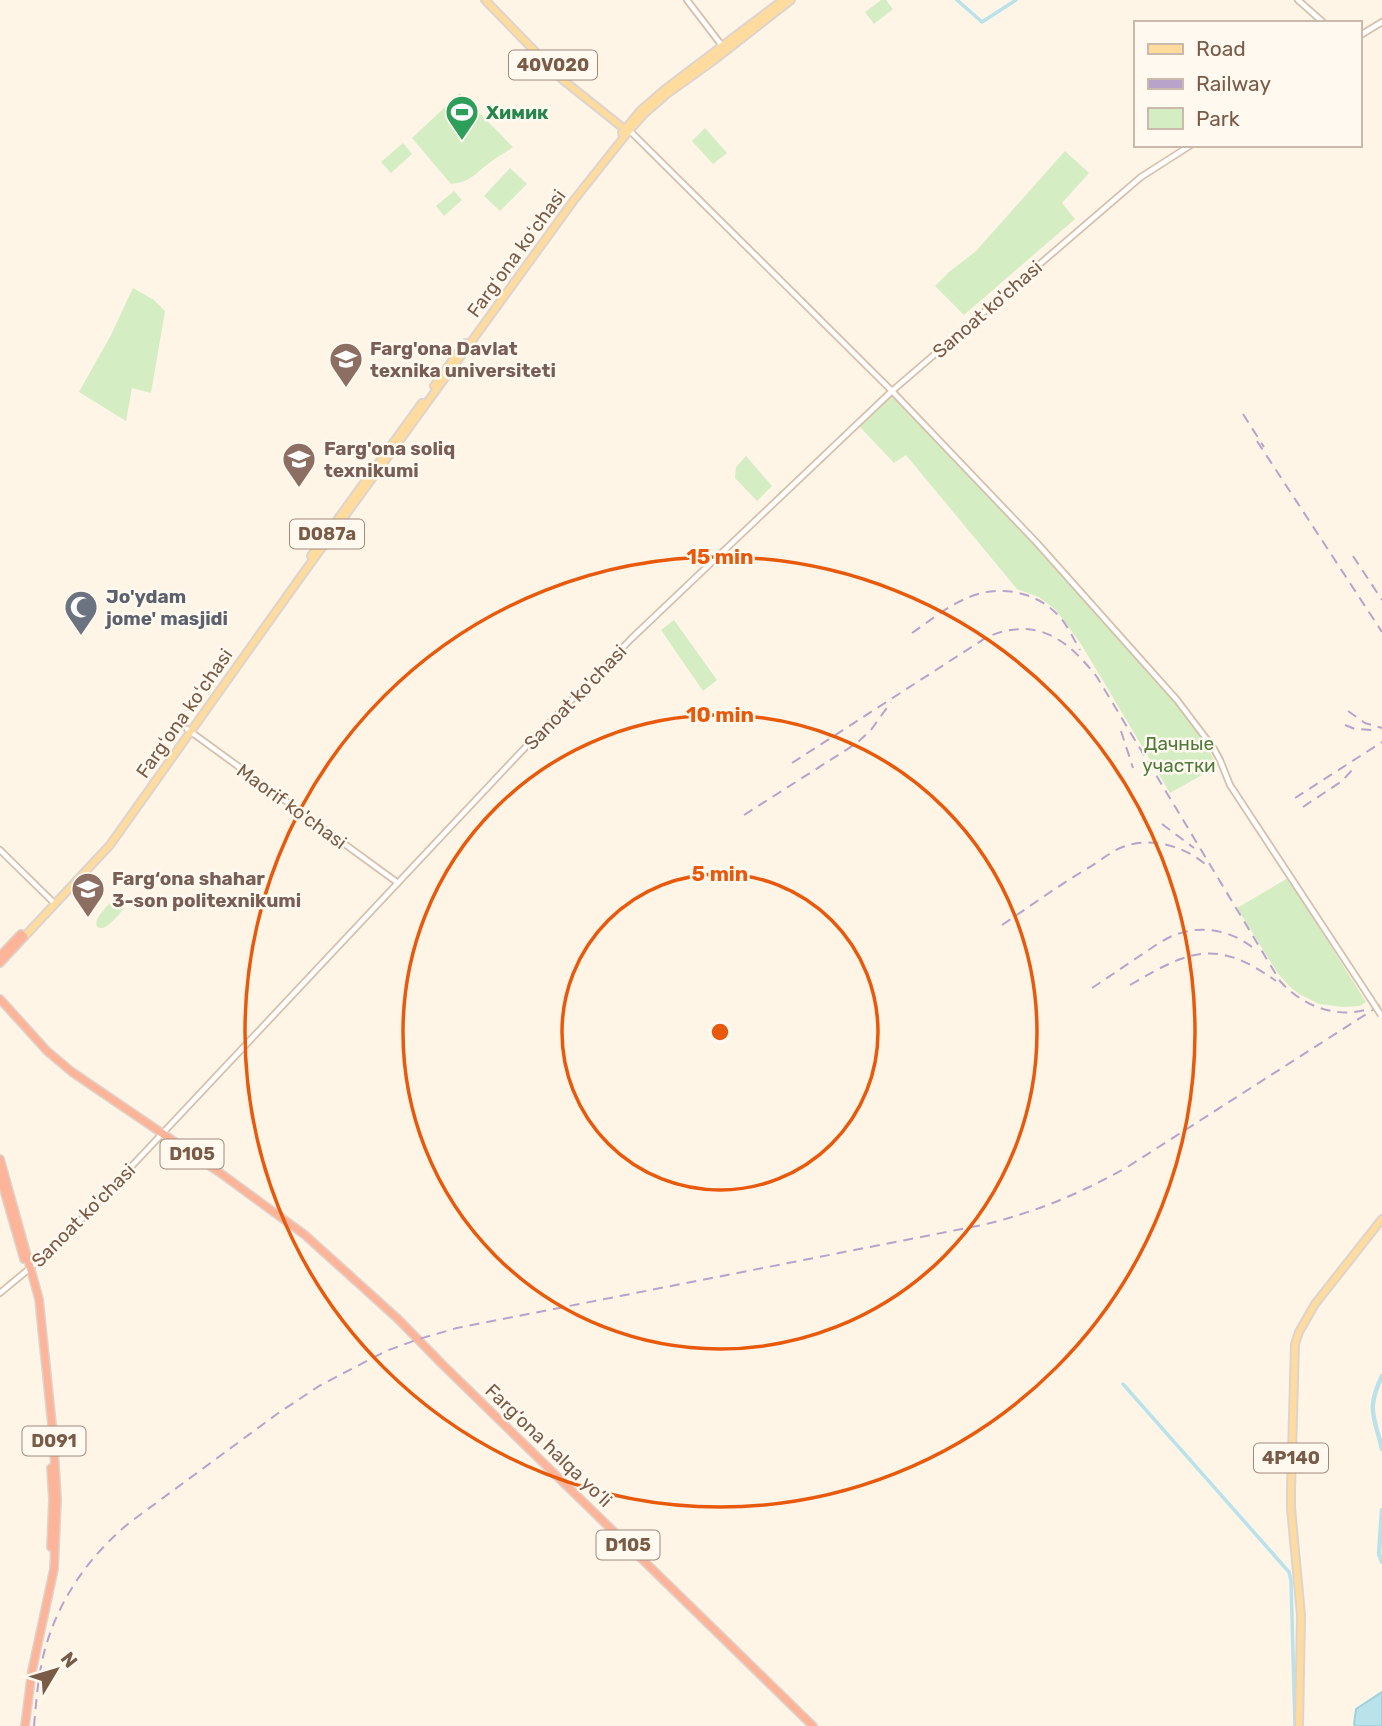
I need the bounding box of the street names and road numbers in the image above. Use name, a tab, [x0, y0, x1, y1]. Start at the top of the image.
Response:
road number: 40V020	[509, 51, 597, 80]
street label: Fargʻona koʻchasi	[462, 185, 571, 322]
street label: Sanoat ko'chasi	[928, 256, 1047, 363]
road number: D087a	[290, 520, 364, 548]
street label: Sanoat ko'chasi	[519, 640, 631, 755]
street label: Fargʻona koʻchasi	[131, 644, 238, 782]
street label: Maorif ko'chasi	[232, 759, 351, 854]
road number: D105	[160, 1140, 224, 1168]
street label: Sanoat ko'chasi	[27, 1159, 140, 1272]
street label: Farg‘ona halqa yo‘li	[480, 1379, 617, 1512]
road number: D091	[22, 1426, 86, 1456]
road number: 4P140	[1254, 1443, 1328, 1472]
road number: D105	[596, 1530, 660, 1560]

